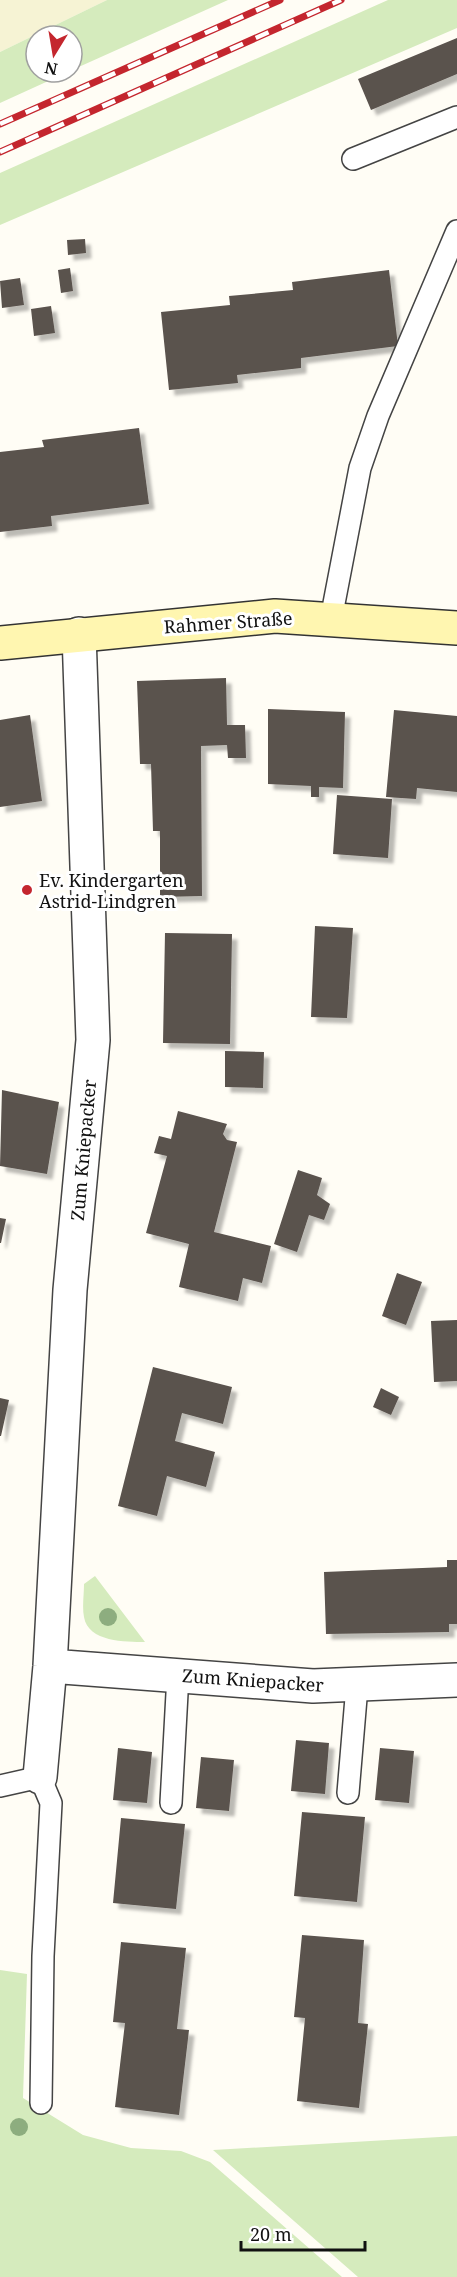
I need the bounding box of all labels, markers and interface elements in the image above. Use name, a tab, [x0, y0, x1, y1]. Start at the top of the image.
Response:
north arrow	[24, 24, 84, 84]
text: N	[42, 57, 59, 81]
street label: Rahmer Straße	[163, 606, 293, 638]
place label: Ev. Kindergarten Astrid-Lindgren	[39, 868, 184, 913]
marker: Ev. Kindergarten Astrid-Lindgren	[20, 883, 34, 897]
street label: Zum Kniepacker	[65, 1078, 101, 1222]
street label: Zum Kniepacker	[181, 1663, 325, 1697]
scale bar	[241, 2214, 366, 2252]
text: 20 m	[250, 2222, 292, 2246]

